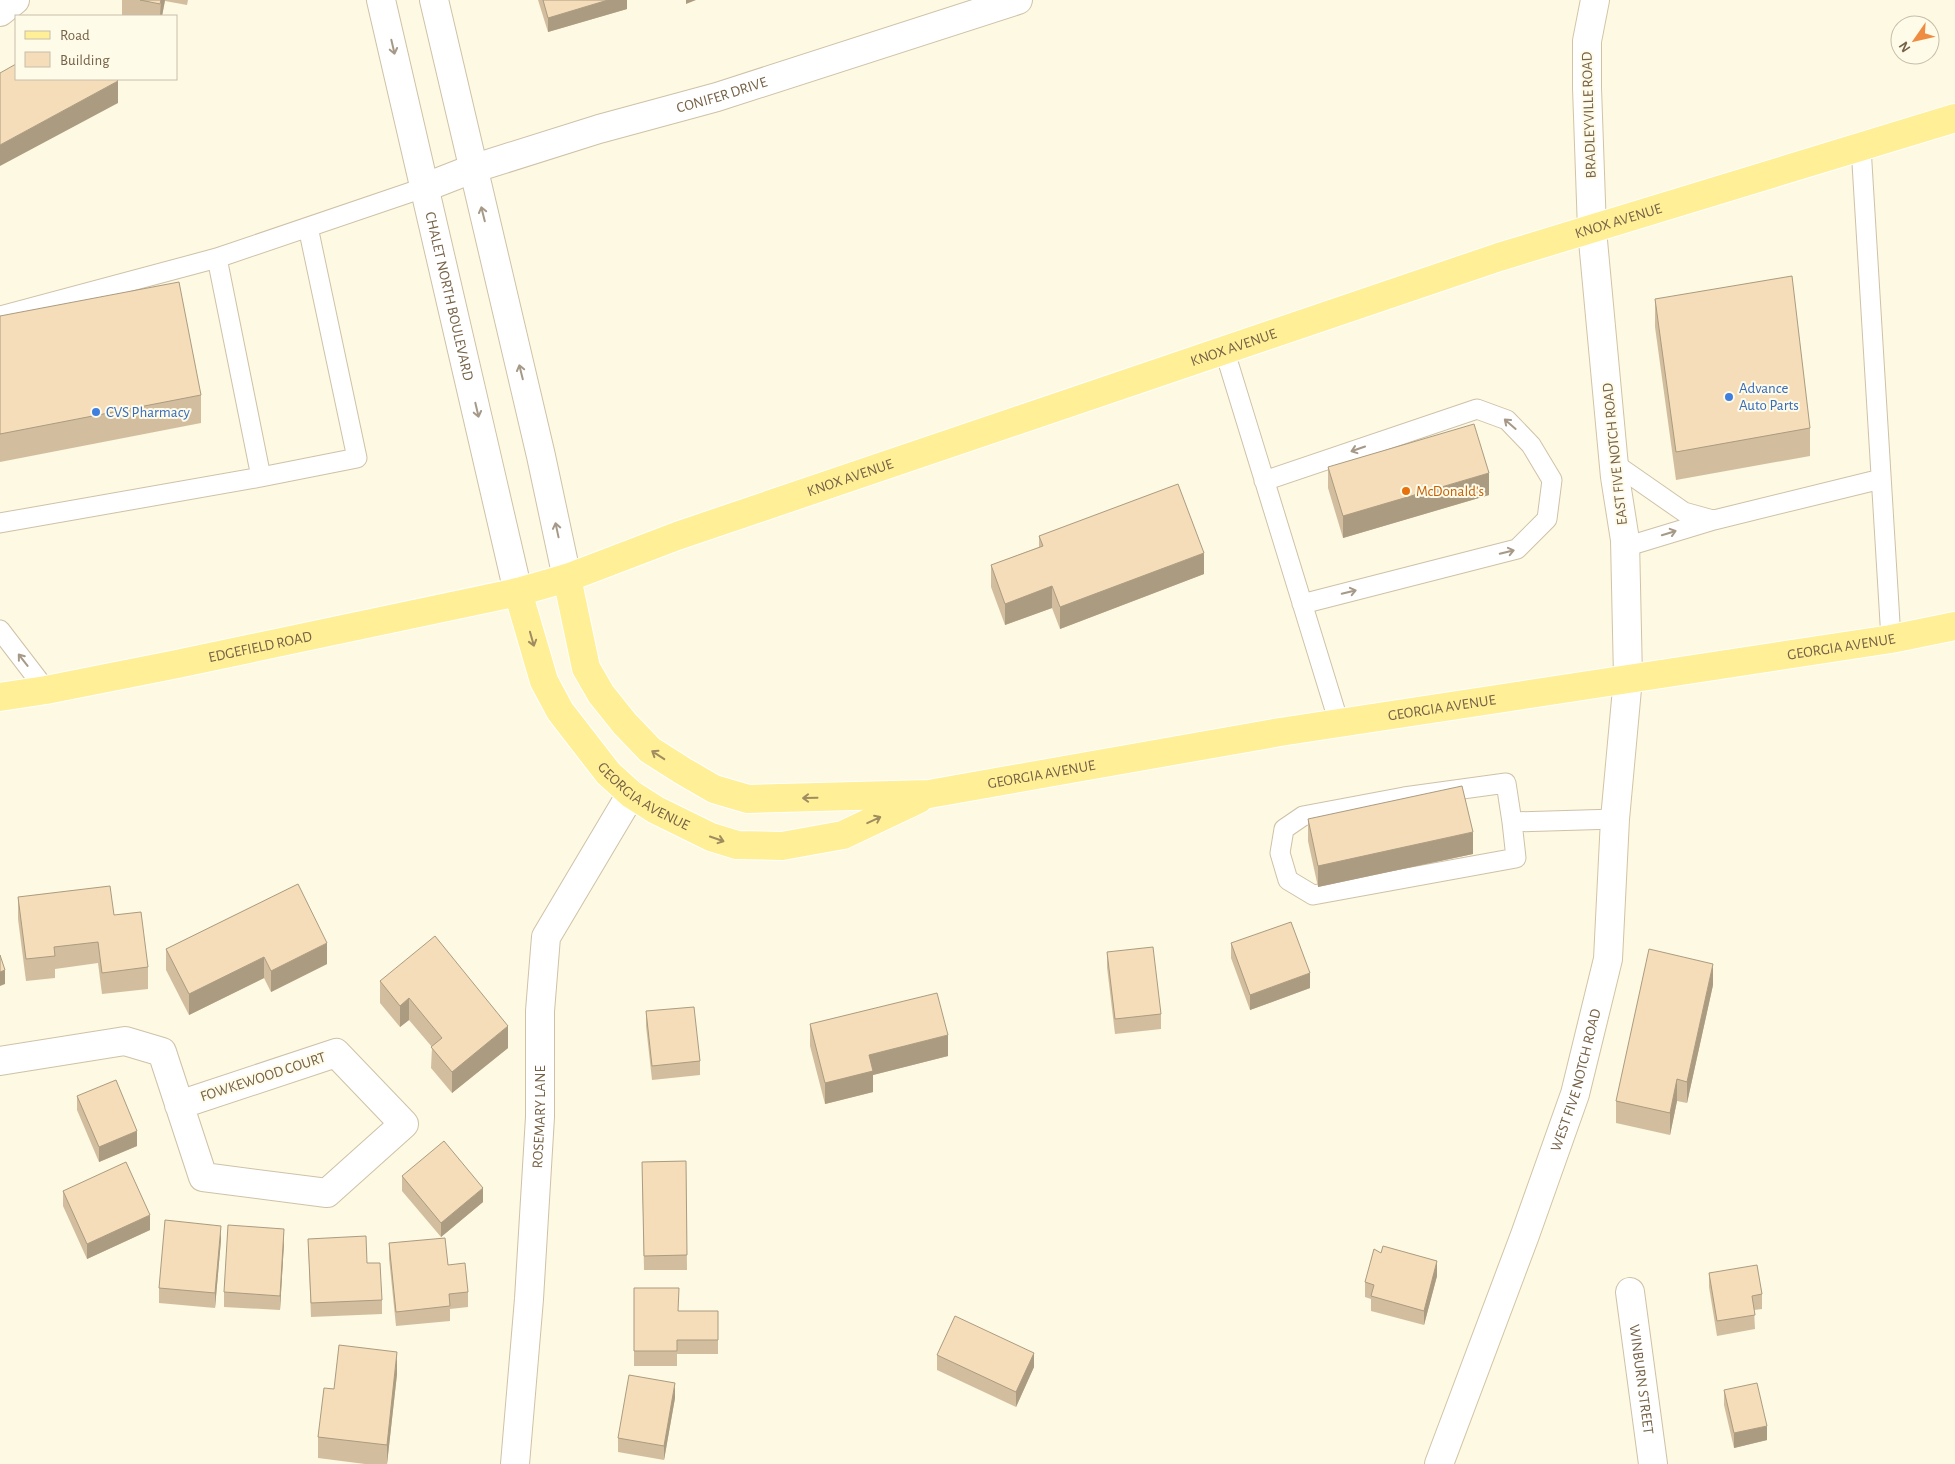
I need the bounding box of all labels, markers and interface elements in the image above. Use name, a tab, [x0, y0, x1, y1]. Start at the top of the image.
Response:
legend	[15, 15, 178, 80]
north arrow	[1890, 15, 1940, 65]
text: Road	[60, 28, 90, 43]
one-way arrow	[389, 39, 398, 55]
text: N	[1897, 39, 1914, 55]
street label: BRADLEYVILLE ROAD	[1579, 51, 1599, 179]
text: Building	[60, 53, 110, 68]
street label: CONIFER DRIVE	[675, 74, 769, 115]
street label: KNOX AVENUE	[1573, 200, 1663, 241]
one-way arrow	[478, 206, 487, 222]
street label: CHALET NORTH BOULEVARD	[423, 210, 476, 382]
street label: KNOX AVENUE	[1189, 326, 1278, 369]
one-way arrow	[516, 364, 525, 380]
place label: Advance Auto Parts	[1739, 381, 1799, 413]
street label: EAST FIVE NOTCH ROAD	[1600, 382, 1630, 526]
marker: Advance Auto Parts	[1723, 391, 1735, 403]
one-way arrow	[473, 402, 482, 418]
place label: CVS Pharmacy	[106, 405, 191, 420]
marker: CVS Pharmacy	[90, 406, 102, 418]
one-way arrow	[1504, 419, 1517, 430]
one-way arrow	[1351, 445, 1366, 454]
street label: KNOX AVENUE	[805, 456, 895, 499]
place label: McDonald's	[1416, 484, 1484, 499]
marker: McDonald's	[1400, 485, 1412, 497]
one-way arrow	[552, 523, 561, 539]
one-way arrow	[1661, 528, 1677, 538]
one-way arrow	[1498, 547, 1514, 556]
one-way arrow	[1341, 587, 1357, 596]
street label: EDGEFIELD ROAD	[207, 628, 313, 665]
one-way arrow	[527, 630, 537, 646]
street label: GEORGIA AVENUE	[1786, 631, 1896, 662]
one-way arrow	[18, 653, 28, 667]
street label: GEORGIA AVENUE	[1387, 692, 1497, 723]
one-way arrow	[652, 750, 666, 760]
street label: GEORGIA AVENUE	[986, 757, 1096, 791]
street label: GEORGIA AVENUE	[595, 759, 692, 833]
one-way arrow	[802, 793, 818, 803]
one-way arrow	[866, 815, 881, 824]
one-way arrow	[709, 834, 725, 844]
street label: WEST FIVE NOTCH ROAD	[1548, 1007, 1603, 1153]
street label: FOWKEWOOD COURT	[198, 1049, 328, 1104]
street label: ROSEMARY LANE	[529, 1065, 548, 1169]
street label: WINBURN STREET	[1627, 1323, 1657, 1436]

